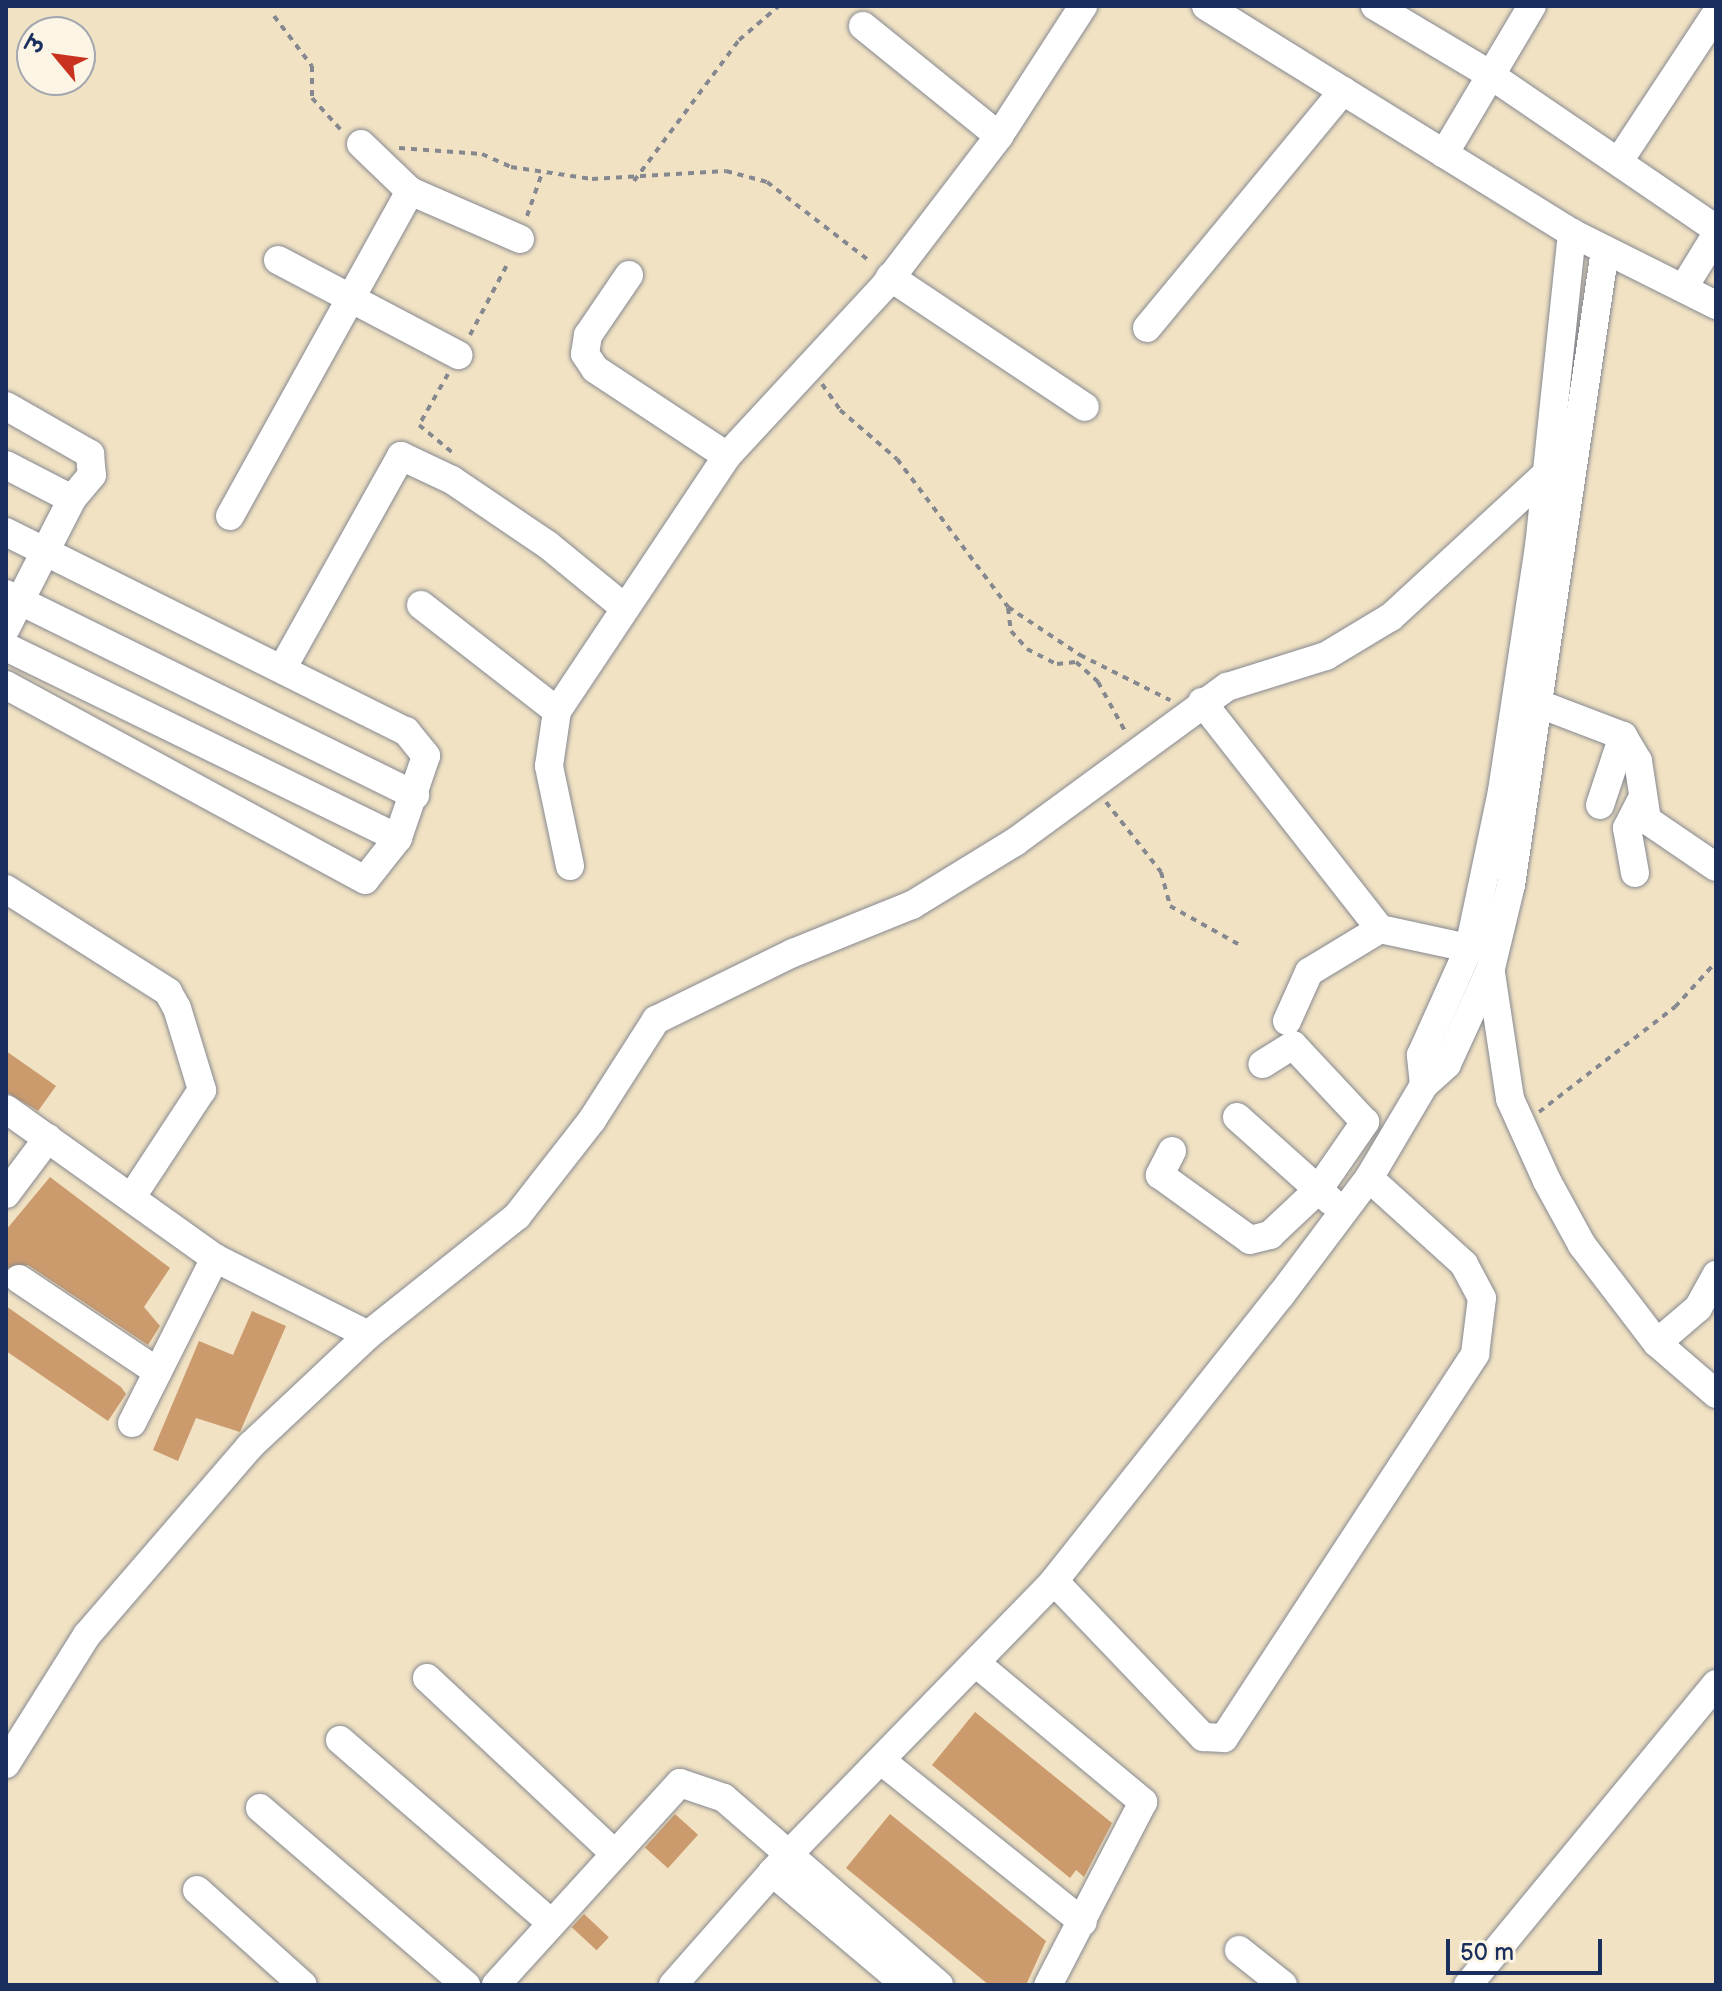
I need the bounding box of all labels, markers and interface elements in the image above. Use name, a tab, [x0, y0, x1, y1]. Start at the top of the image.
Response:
north arrow	[16, 16, 96, 96]
text: उ	[21, 32, 52, 58]
scale bar	[1450, 1923, 1606, 1973]
text: 50 m	[1460, 1938, 1514, 1967]

